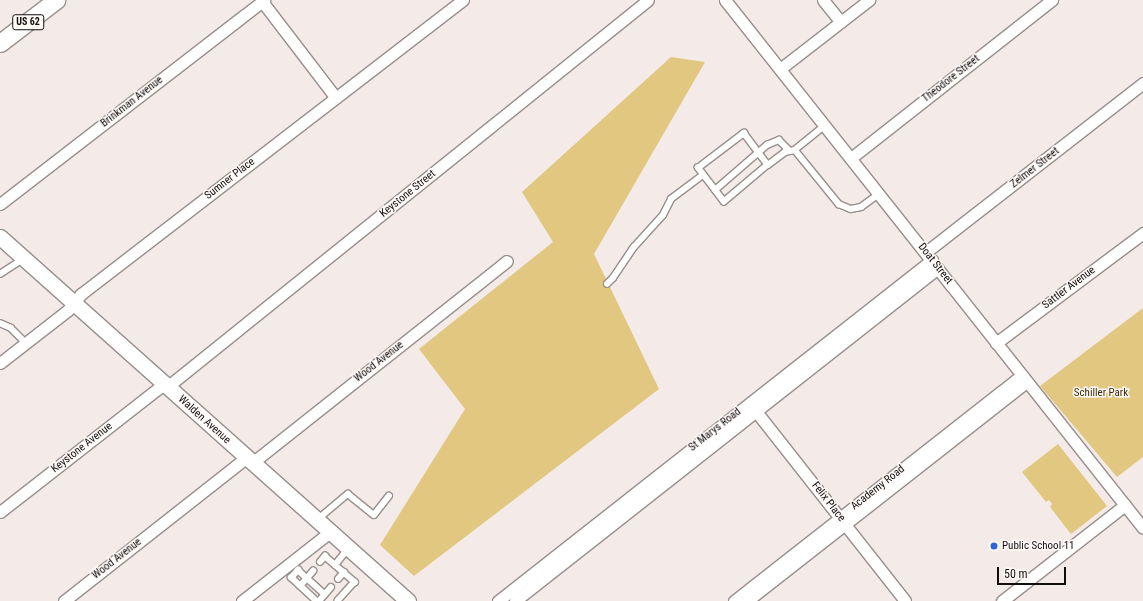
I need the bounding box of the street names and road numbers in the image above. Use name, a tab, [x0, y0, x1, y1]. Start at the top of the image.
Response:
road number: US 62	[12, 14, 44, 30]
street label: Theodore Street	[920, 52, 982, 106]
street label: Brinkman Avenue	[98, 74, 166, 130]
street label: Zelmer Street	[1008, 145, 1062, 191]
street label: Sumner Place	[202, 155, 258, 203]
street label: Keystone Street	[377, 167, 439, 221]
street label: Doat Street	[915, 241, 955, 287]
street label: Sattler Avenue	[1040, 264, 1098, 312]
street label: Wood Avenue	[352, 339, 406, 385]
street label: Walden Avenue	[175, 393, 233, 447]
street label: St Marys Road	[686, 405, 744, 455]
street label: Keystone Avenue	[49, 420, 115, 476]
street label: Academy Road	[848, 463, 908, 513]
street label: Felix Place	[808, 479, 848, 525]
street label: Wood Avenue	[90, 536, 144, 582]

